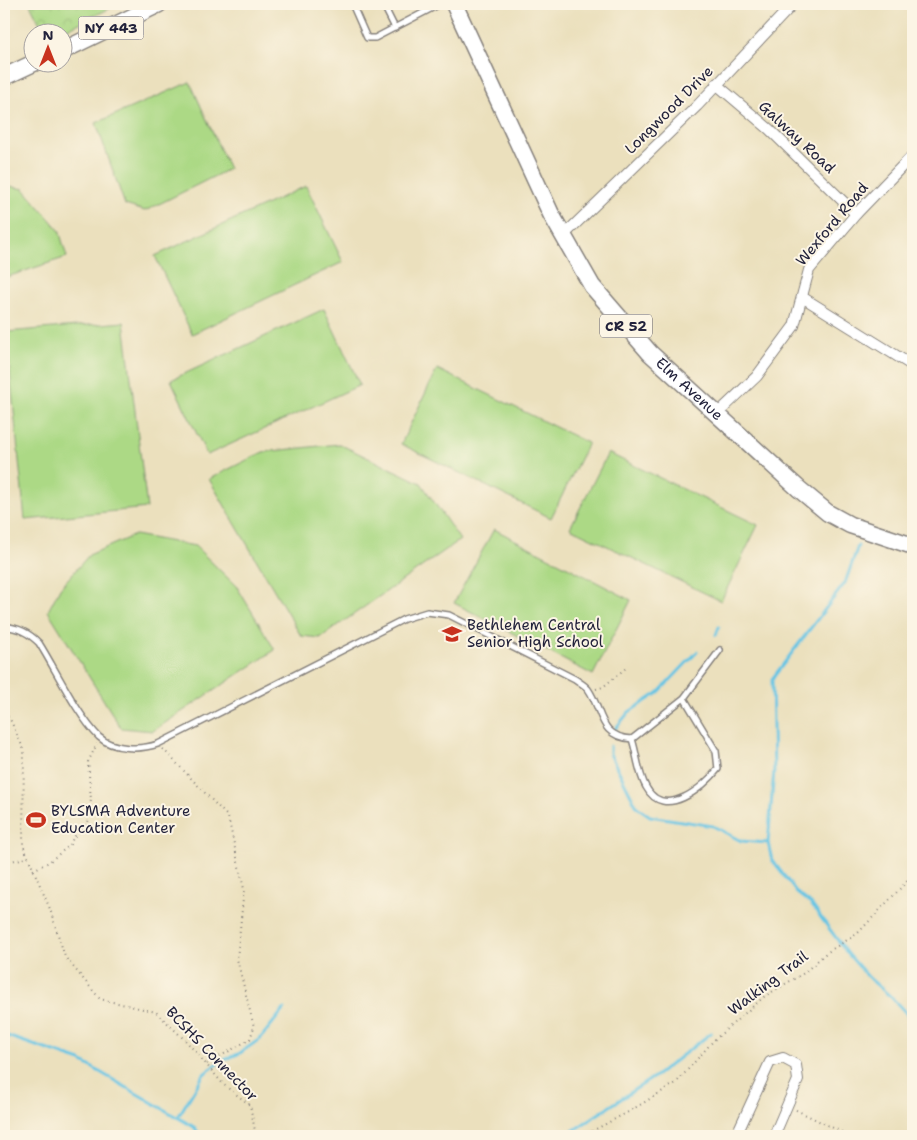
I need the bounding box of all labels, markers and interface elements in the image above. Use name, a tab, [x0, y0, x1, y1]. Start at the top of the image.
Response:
road number: NY 443	[78, 16, 144, 40]
north arrow	[22, 22, 72, 72]
text: N	[42, 26, 54, 44]
street label: Longwood Drive	[620, 61, 718, 159]
street label: Galway Road	[754, 96, 840, 178]
street label: Wexford Road	[791, 178, 873, 270]
road number: CR 52	[600, 314, 652, 338]
street label: Elm Avenue	[651, 353, 727, 425]
place label: Bethlehem Central Senior High School	[467, 615, 604, 652]
school or university icon: Bethlehem Central Senior High School	[441, 623, 463, 645]
place label: BYLSMA Adventure Education Center	[51, 801, 190, 838]
sports icon: BYLSMA Adventure Education Center	[25, 809, 47, 831]
street label: Walking Trail	[724, 946, 812, 1020]
street label: BCSHS Connector	[162, 1002, 262, 1106]

